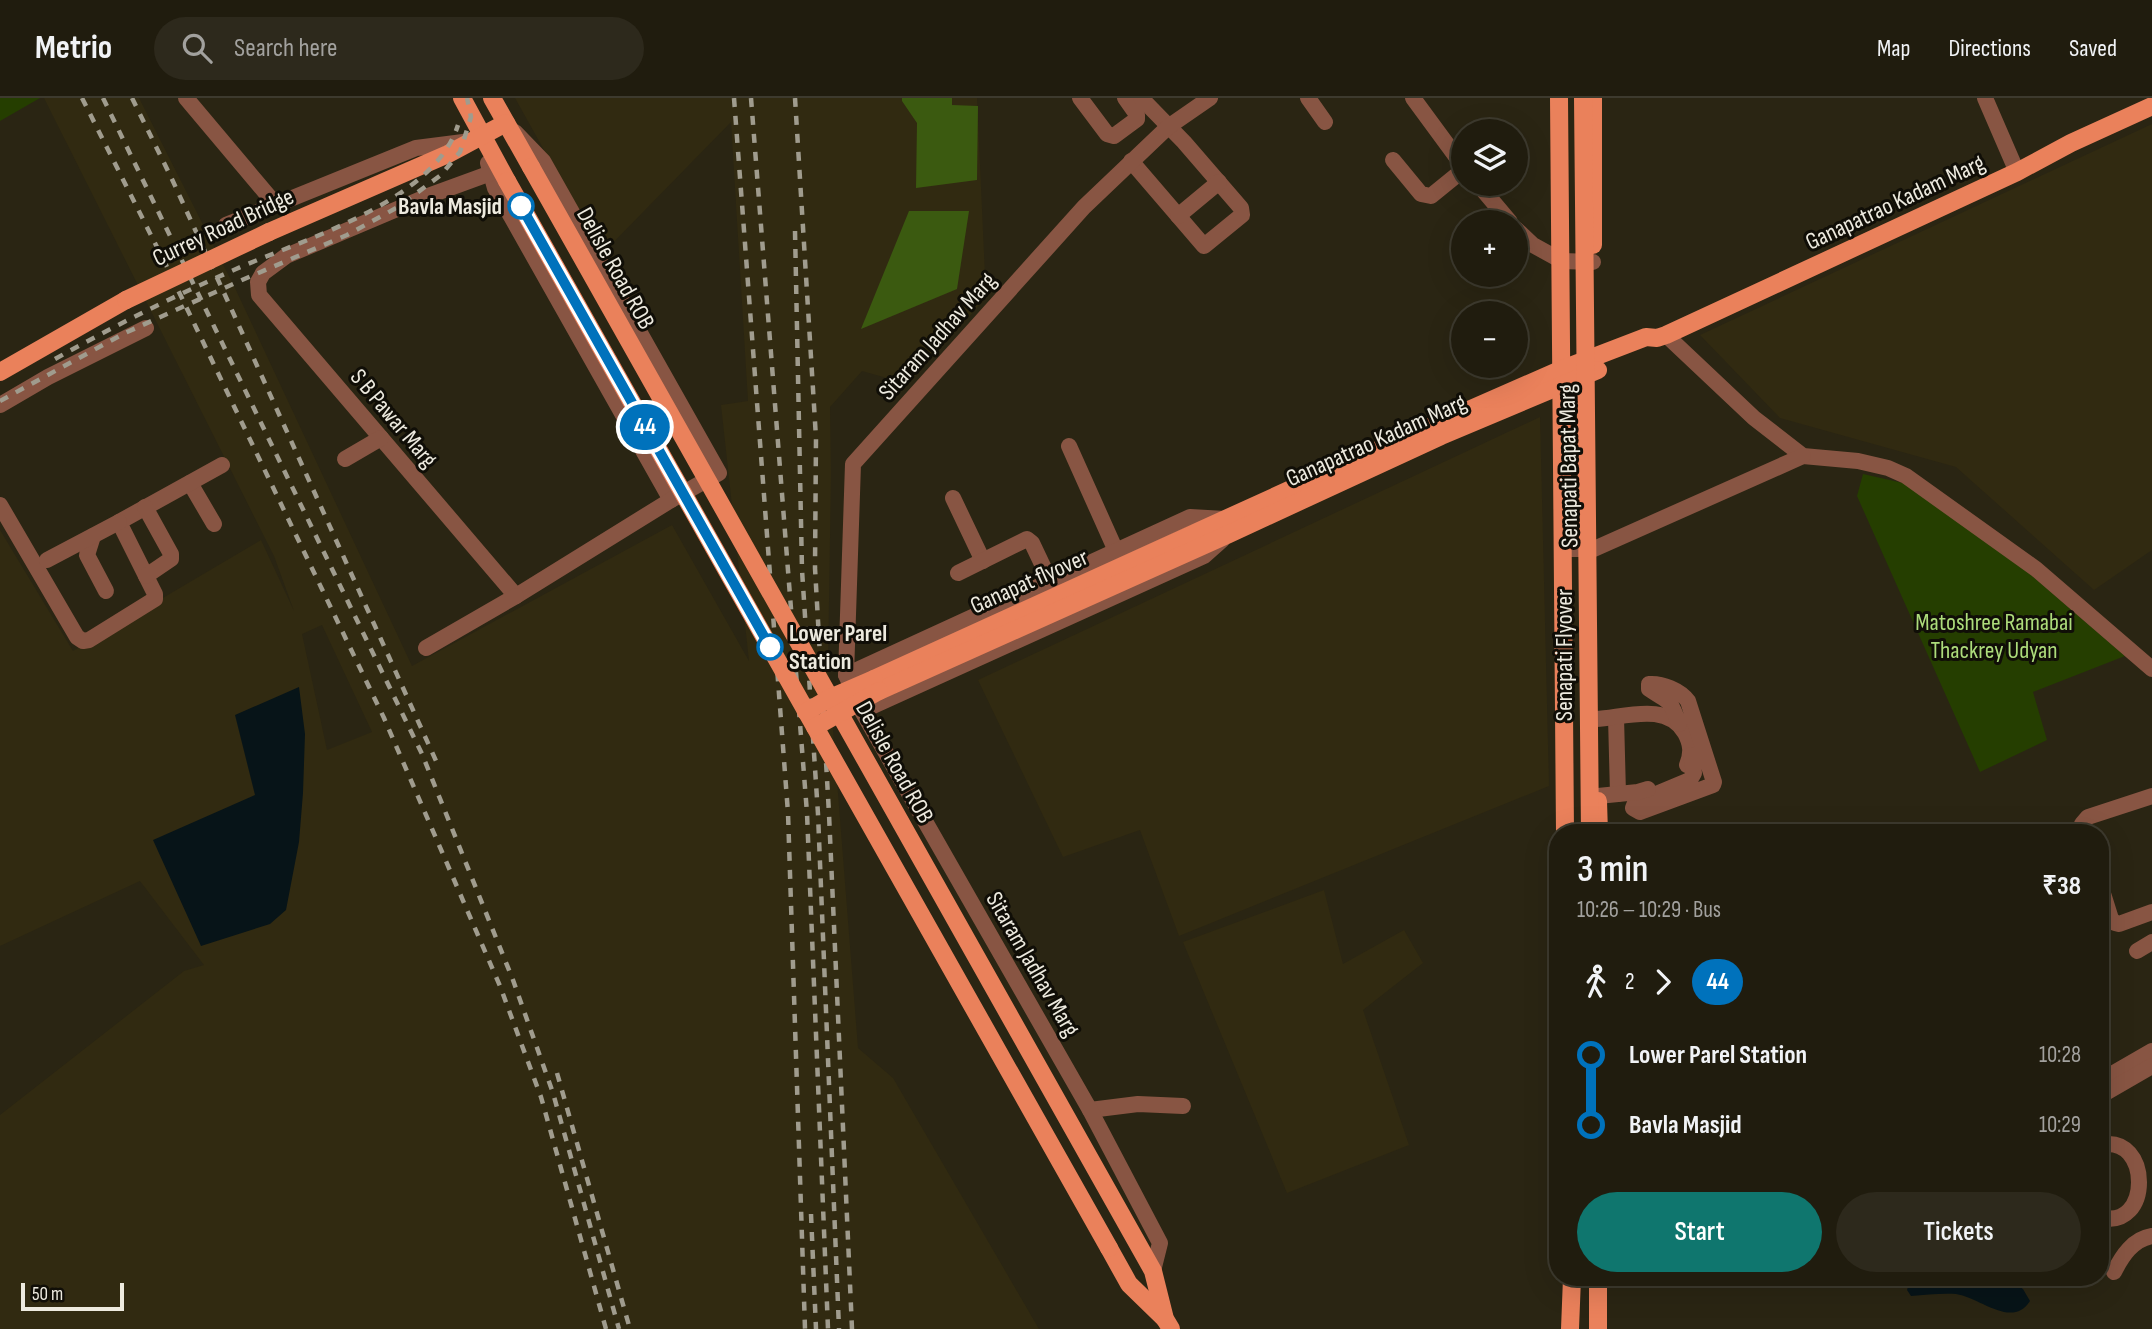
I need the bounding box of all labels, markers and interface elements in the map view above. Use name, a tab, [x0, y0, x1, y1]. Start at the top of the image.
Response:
search box	[154, 17, 644, 80]
text: Metrio	[35, 28, 112, 68]
icon: search	[178, 29, 216, 67]
text: Search here	[234, 33, 337, 64]
text: Map	[1877, 34, 1910, 63]
text: Directions	[1948, 34, 2031, 63]
text: Saved	[2069, 34, 2117, 63]
map controls	[1451, 119, 1528, 378]
button: layers	[1451, 119, 1528, 196]
street label: Ganapatrao Kadam Marg	[1801, 148, 1989, 257]
street label: Currey Road Bridge	[148, 182, 298, 273]
place label: Bavla Masjid	[398, 192, 502, 221]
marker: Bavla Masjid	[508, 193, 534, 219]
street label: Delisle Road ROB	[570, 202, 661, 334]
button: +	[1451, 210, 1528, 287]
street label: Sitaram Jadhav Marg	[872, 266, 1002, 406]
button: −	[1451, 301, 1528, 378]
street label: S B Pawar Marg	[344, 363, 443, 474]
street label: Senapati Bapat Marg	[1553, 384, 1584, 548]
street label: Ganapatrao Kadam Marg	[1282, 388, 1471, 493]
line badge: 44	[614, 404, 676, 450]
text: 44	[634, 412, 656, 441]
street label: Ganapat flyover	[966, 543, 1093, 620]
street label: Senapati Flyover	[1550, 589, 1579, 721]
park label: Matoshree Ramabai Thackrey Udyan	[1915, 608, 2073, 665]
place label: Lower Parel Station	[789, 619, 887, 676]
marker: Lower Parel Station	[757, 634, 783, 660]
street label: Delisle Road ROB	[849, 696, 940, 828]
text: 3 min	[1577, 847, 1648, 892]
text: ₹38	[2042, 871, 2081, 902]
street label: Sitaram Jadhav Marg	[979, 887, 1086, 1042]
text: 10:26 – 10:29 · Bus	[1577, 896, 1721, 924]
icon: walk	[1577, 963, 1615, 1001]
icon: forward	[1644, 963, 1682, 1001]
text: 44	[1706, 967, 1729, 996]
text: 2	[1625, 968, 1634, 996]
text: Lower Parel Station	[1629, 1040, 1807, 1071]
text: 10:28	[2039, 1041, 2081, 1069]
text: Bavla Masjid	[1629, 1110, 1742, 1141]
text: 10:29	[2039, 1111, 2081, 1139]
button: Start	[1577, 1192, 1822, 1272]
button: Tickets	[1836, 1192, 2081, 1272]
scale bar	[21, 1280, 124, 1312]
text: 50 m	[32, 1283, 63, 1306]

